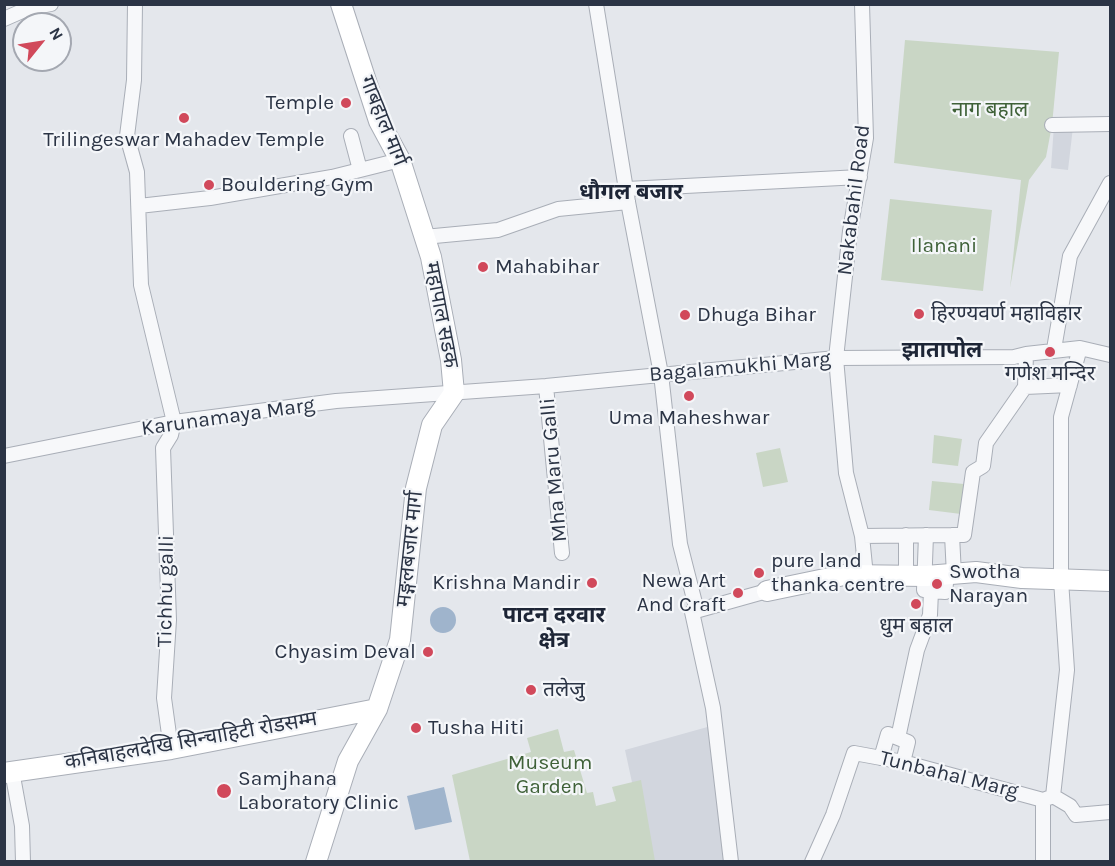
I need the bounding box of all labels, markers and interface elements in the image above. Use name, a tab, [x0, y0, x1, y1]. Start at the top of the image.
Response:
north arrow	[12, 12, 72, 72]
text: N	[45, 24, 67, 43]
street label: गाबहाल मार्ग	[354, 72, 412, 170]
place label: Temple	[266, 90, 334, 116]
marker: Temple	[339, 96, 353, 110]
park label: नाग बहाल	[952, 97, 1028, 123]
marker: Trilingeswar Mahadev Temple	[177, 111, 191, 125]
street label: Nakabahil Road	[832, 123, 876, 277]
place label: Trilingeswar Mahadev Temple	[43, 127, 325, 153]
place label: Bouldering Gym	[221, 172, 374, 198]
marker: Bouldering Gym	[202, 178, 216, 192]
district label: धौगल बजार	[579, 180, 683, 206]
park label: Ilanani	[911, 233, 977, 259]
place label: Mahabihar	[495, 254, 599, 280]
street label: महापाल सडक	[418, 260, 464, 370]
marker: Mahabihar	[476, 260, 490, 274]
place label: हिरण्यवर्ण महाविहार	[931, 301, 1082, 327]
place label: Dhuga Bihar	[697, 302, 816, 328]
marker: हिरण्यवर्ण महाविहार	[912, 307, 926, 321]
marker: Dhuga Bihar	[678, 308, 692, 322]
district label: झातापोल	[902, 338, 982, 364]
marker: गणेश मन्दिर	[1043, 345, 1057, 359]
street label: Bagalamukhi Marg	[648, 347, 832, 387]
place label: गणेश मन्दिर	[1005, 361, 1095, 387]
marker: Uma Maheshwar	[682, 389, 696, 403]
street label: Karunamaya Marg	[140, 392, 316, 442]
street label: Mha Maru Galli	[535, 397, 573, 543]
place label: Uma Maheshwar	[609, 405, 769, 431]
street label: मङ्गलबजार मार्ग	[391, 490, 429, 608]
street label: Tichhu galli	[152, 535, 180, 647]
place label: pure land thanka centre	[771, 548, 905, 598]
place label: Swotha Narayan	[949, 559, 1028, 609]
marker: pure land thanka centre	[752, 566, 766, 580]
place label: Newa Art And Craft	[637, 568, 726, 618]
place label: Krishna Mandir	[432, 570, 580, 596]
marker: Krishna Mandir	[585, 576, 599, 590]
marker: Swotha Narayan	[930, 577, 944, 591]
marker: Newa Art And Craft	[731, 586, 745, 600]
marker: धुम बहाल	[909, 597, 923, 611]
district label: पाटन दरवार क्षेत्र	[503, 603, 605, 654]
place label: धुम बहाल	[879, 613, 953, 639]
place label: Chyasim Deval	[275, 639, 416, 665]
marker: Chyasim Deval	[421, 645, 435, 659]
place label: तलेजु	[543, 677, 585, 703]
marker: तलेजु	[524, 683, 538, 697]
street label: कनिबाहलदेखि सिन्चाहिटी रोडसम्म	[63, 706, 319, 776]
place label: Tusha Hiti	[428, 715, 524, 741]
marker: Tusha Hiti	[409, 721, 423, 735]
street label: Tunbahal Marg	[877, 746, 1021, 804]
park label: Museum Garden	[508, 750, 592, 800]
place label: Samjhana Laboratory Clinic	[238, 766, 399, 816]
marker: Samjhana Laboratory Clinic	[215, 782, 233, 800]

